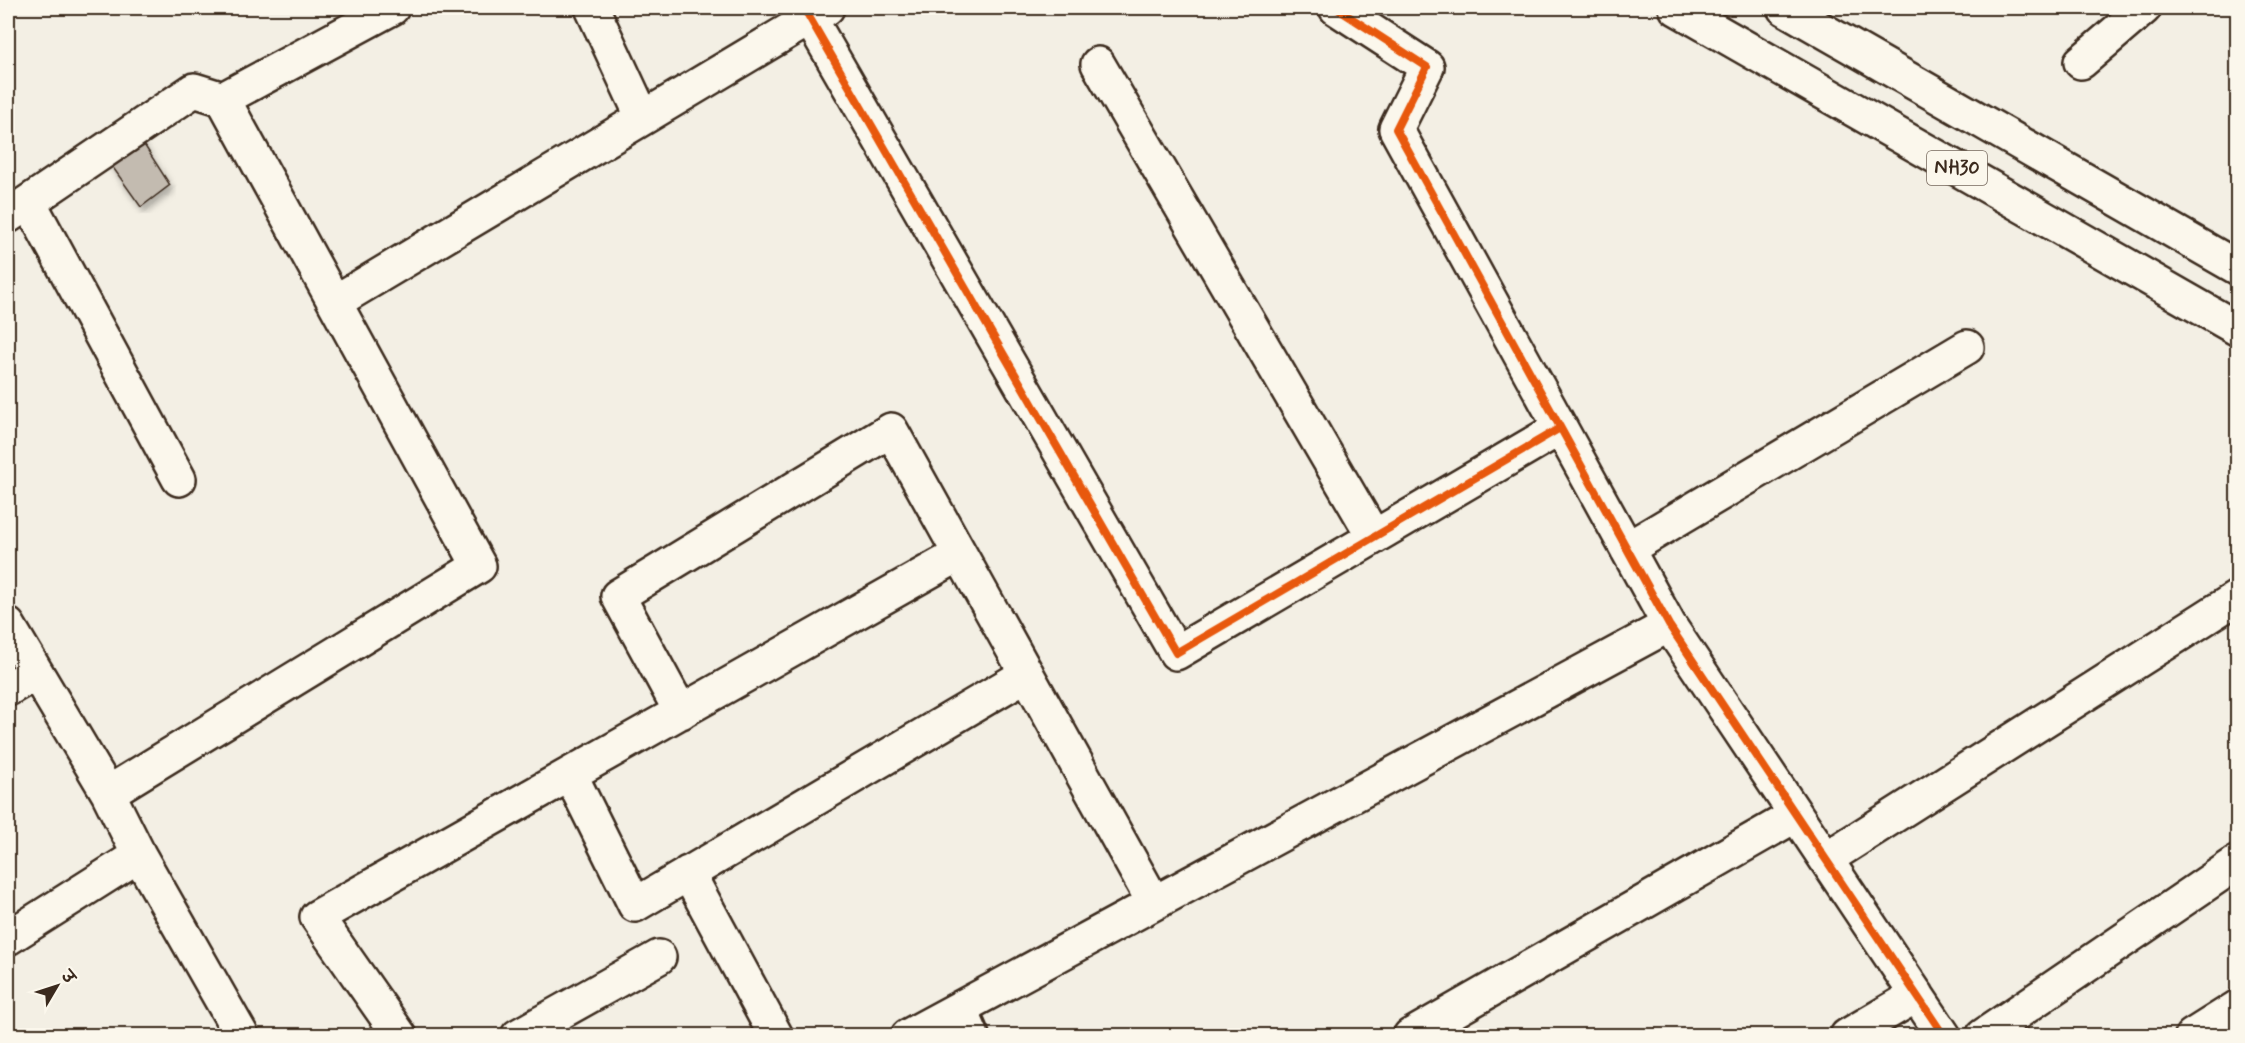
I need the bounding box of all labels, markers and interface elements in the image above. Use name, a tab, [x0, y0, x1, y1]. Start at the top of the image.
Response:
road number: NH30	[1927, 151, 1987, 185]
north arrow	[27, 956, 87, 1016]
text: उ	[55, 965, 80, 989]

